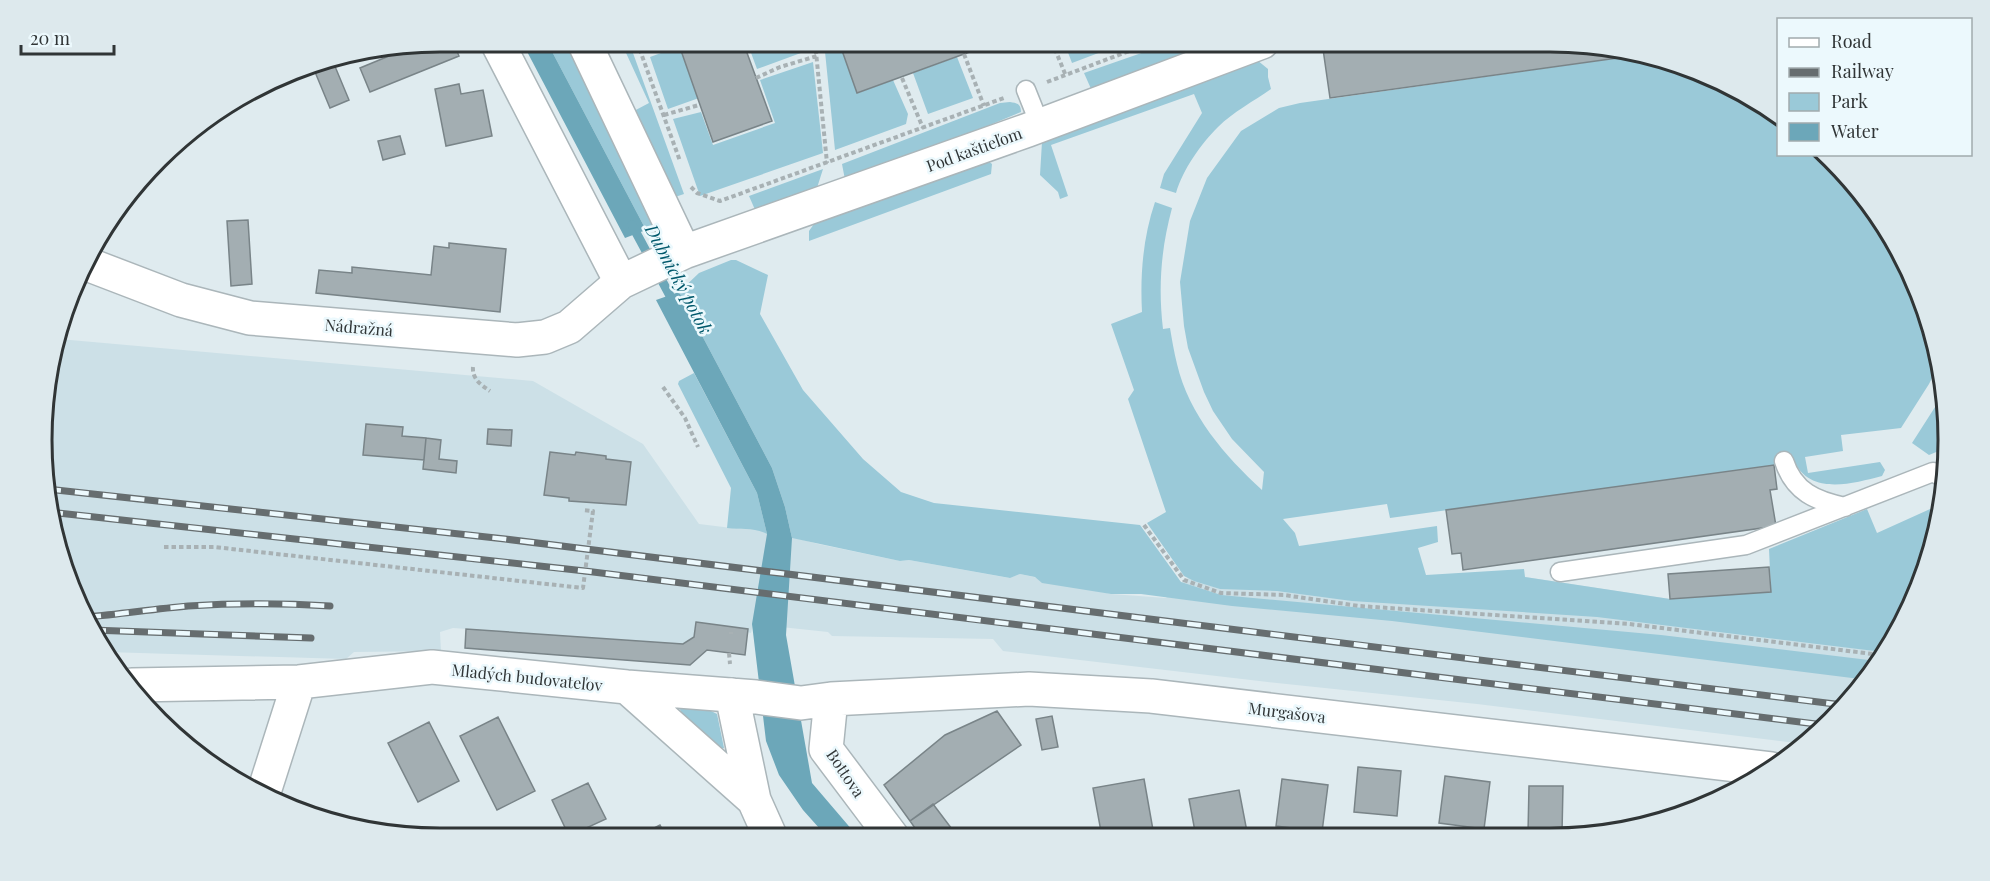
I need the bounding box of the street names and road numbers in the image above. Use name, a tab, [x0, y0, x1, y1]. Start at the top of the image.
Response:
street label: Pod kaštieľom	[923, 122, 1025, 176]
street label: Nádražná	[324, 314, 394, 340]
street label: Mladých budovateľov	[450, 659, 604, 695]
street label: Murgašova	[1247, 697, 1327, 727]
street label: Bottova	[822, 745, 870, 801]

